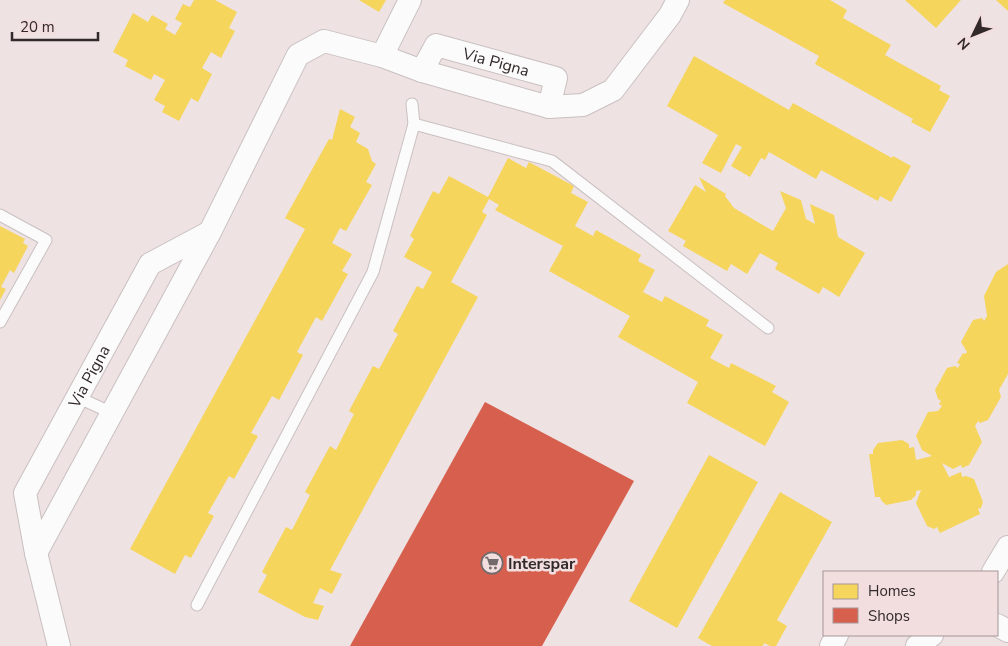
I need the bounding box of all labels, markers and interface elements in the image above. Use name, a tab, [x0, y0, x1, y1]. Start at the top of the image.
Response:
scale bar	[12, 10, 99, 42]
north arrow	[948, 10, 998, 60]
text: 20 m	[20, 17, 55, 37]
text: N	[953, 33, 974, 54]
street label: Via Pigna	[459, 43, 532, 82]
street label: Via Pigna	[63, 341, 116, 413]
supermarket icon: Interspar	[480, 551, 504, 575]
place label: Interspar	[508, 553, 576, 575]
legend	[823, 571, 998, 636]
text: Homes	[868, 581, 916, 601]
text: Shops	[868, 606, 910, 626]

